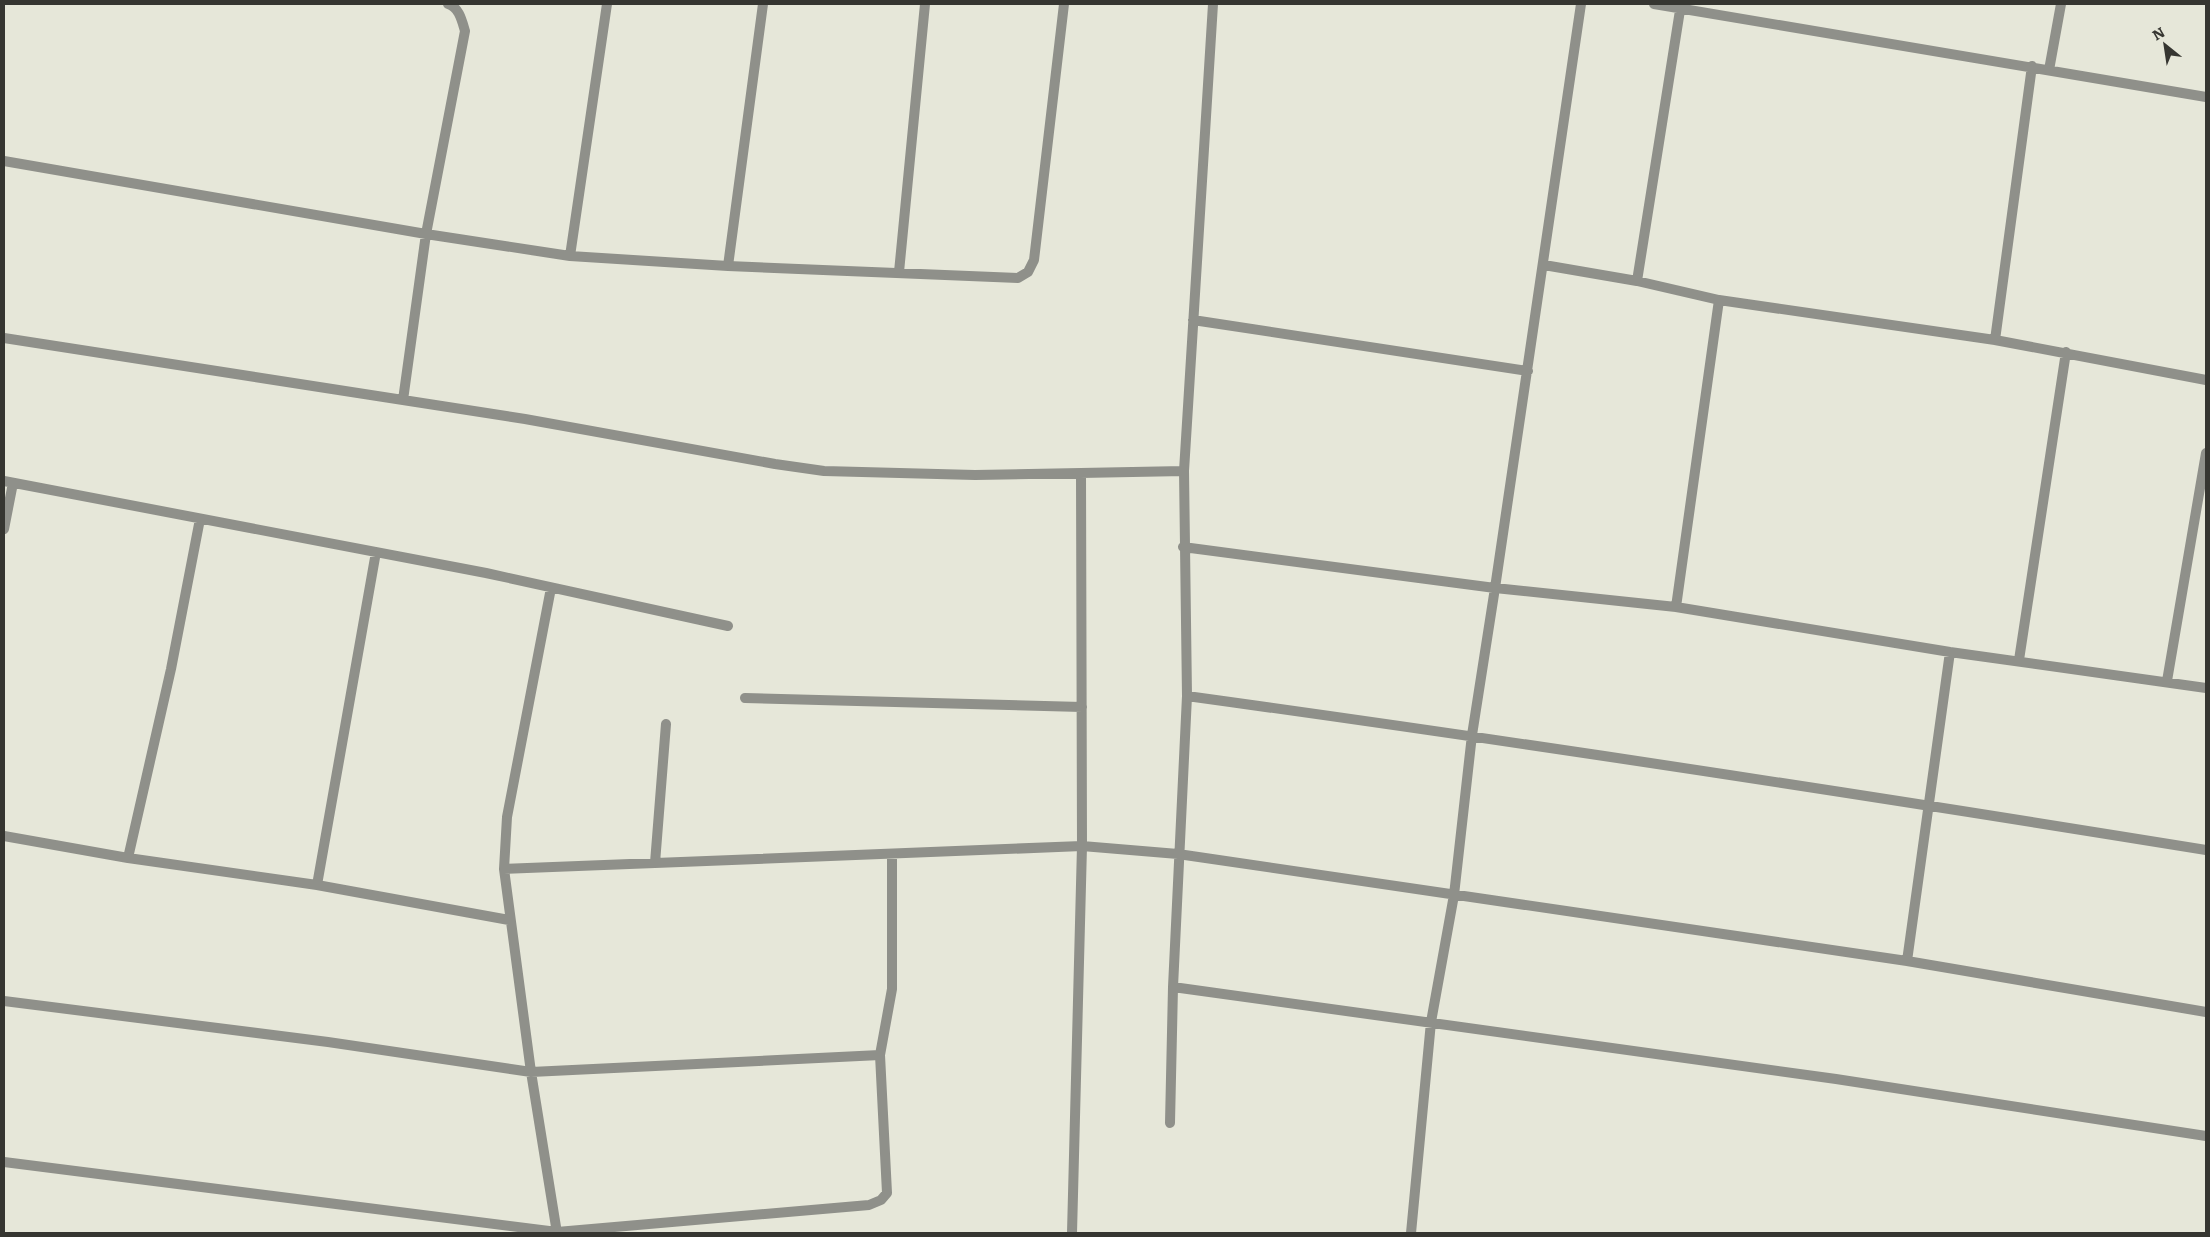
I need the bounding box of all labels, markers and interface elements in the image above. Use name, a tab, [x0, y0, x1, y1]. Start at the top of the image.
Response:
north arrow	[2140, 20, 2190, 70]
text: N	[2148, 21, 2168, 44]

